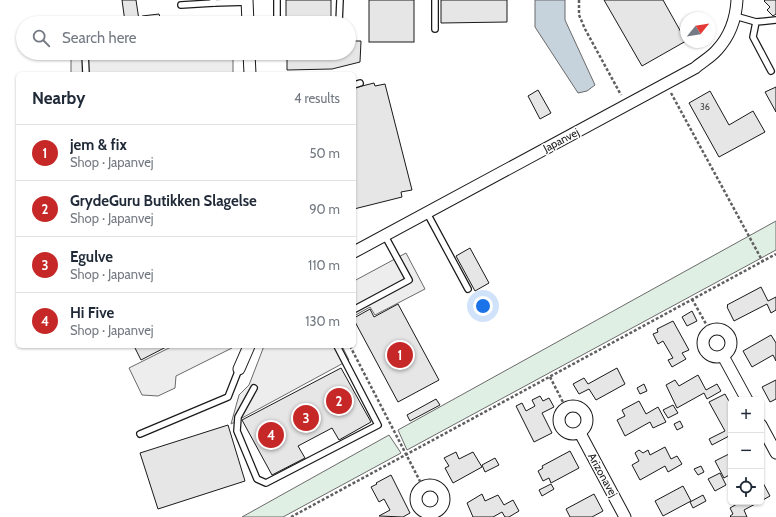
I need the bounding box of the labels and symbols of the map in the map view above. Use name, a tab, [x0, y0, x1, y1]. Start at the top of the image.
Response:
north arrow	[680, 12, 716, 48]
house number: 36	[700, 101, 710, 112]
street label: Japanvej	[540, 125, 581, 156]
your location	[473, 296, 493, 316]
pin: 1	[387, 340, 413, 370]
pin: 2	[326, 386, 352, 416]
pin: 3	[293, 403, 319, 433]
pin: 4	[258, 420, 284, 450]
street label: Arizonavej	[585, 451, 621, 499]

